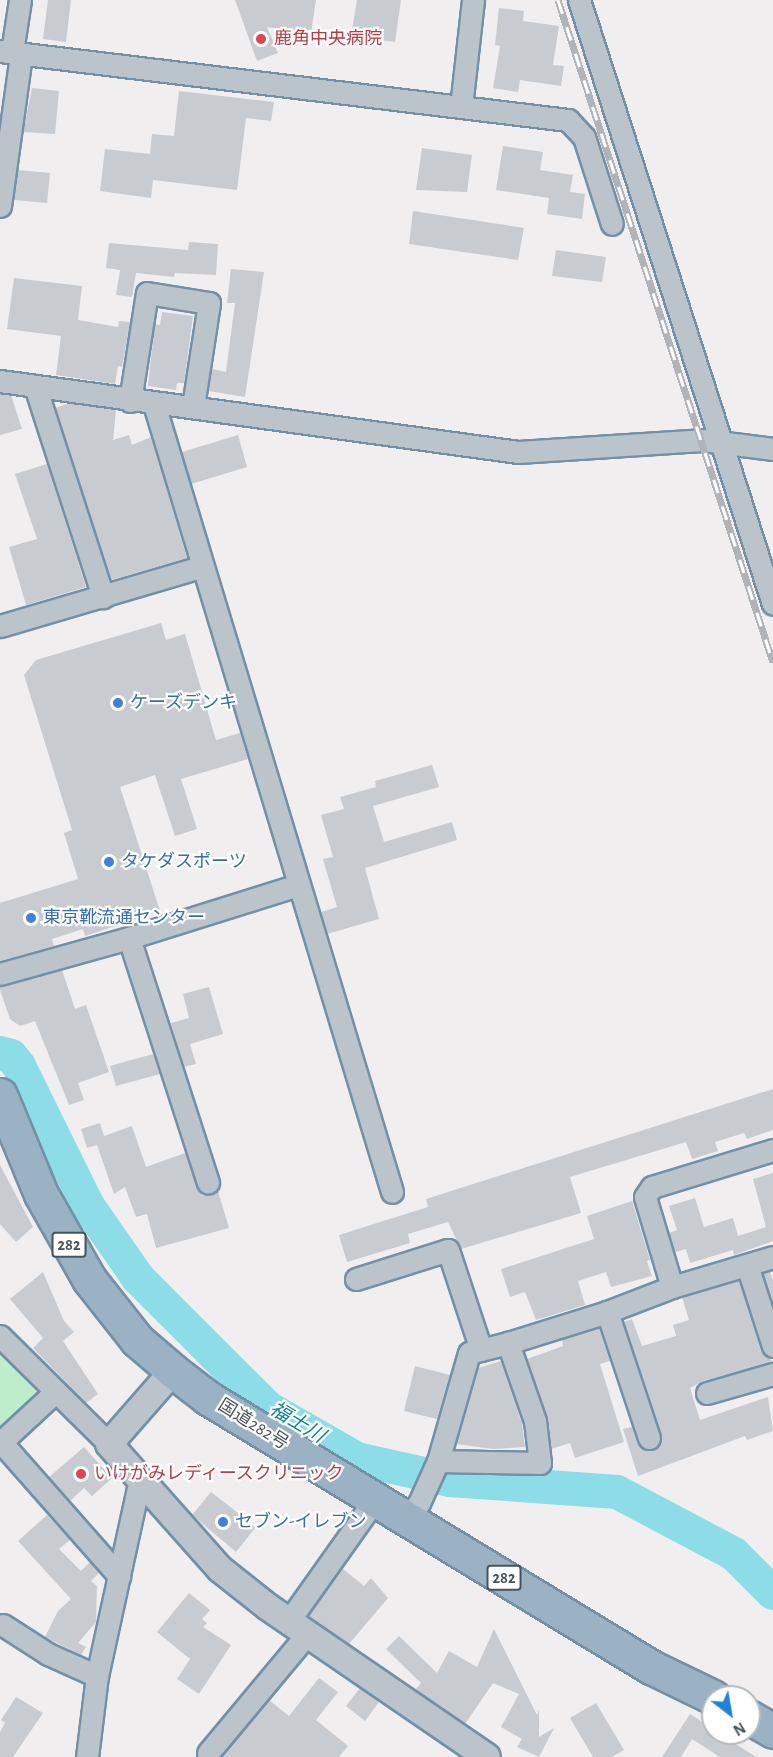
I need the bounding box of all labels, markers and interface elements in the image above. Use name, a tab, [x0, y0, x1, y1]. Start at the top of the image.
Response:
place label: 鹿角中央病院	[274, 28, 382, 50]
marker: 鹿角中央病院	[252, 30, 270, 48]
place label: ケーズデンキ	[130, 692, 238, 714]
marker: ケーズデンキ	[111, 696, 125, 710]
place label: タケダスポーツ	[121, 851, 247, 873]
marker: タケダスポーツ	[102, 855, 116, 869]
place label: 東京靴流通センター	[43, 907, 205, 929]
marker: 東京靴流通センター	[24, 911, 38, 925]
road number: 282	[51, 1232, 87, 1258]
street label: 国道282号	[214, 1395, 292, 1455]
water label: 福士川	[265, 1397, 329, 1449]
place label: いけがみレディースクリニック	[94, 1463, 346, 1485]
marker: いけがみレディースクリニック	[72, 1465, 90, 1483]
place label: セブン-イレブン	[235, 1511, 367, 1533]
marker: セブン-イレブン	[216, 1515, 230, 1529]
road number: 282	[486, 1565, 522, 1591]
north arrow	[701, 1685, 761, 1745]
text: N	[730, 1719, 748, 1738]

